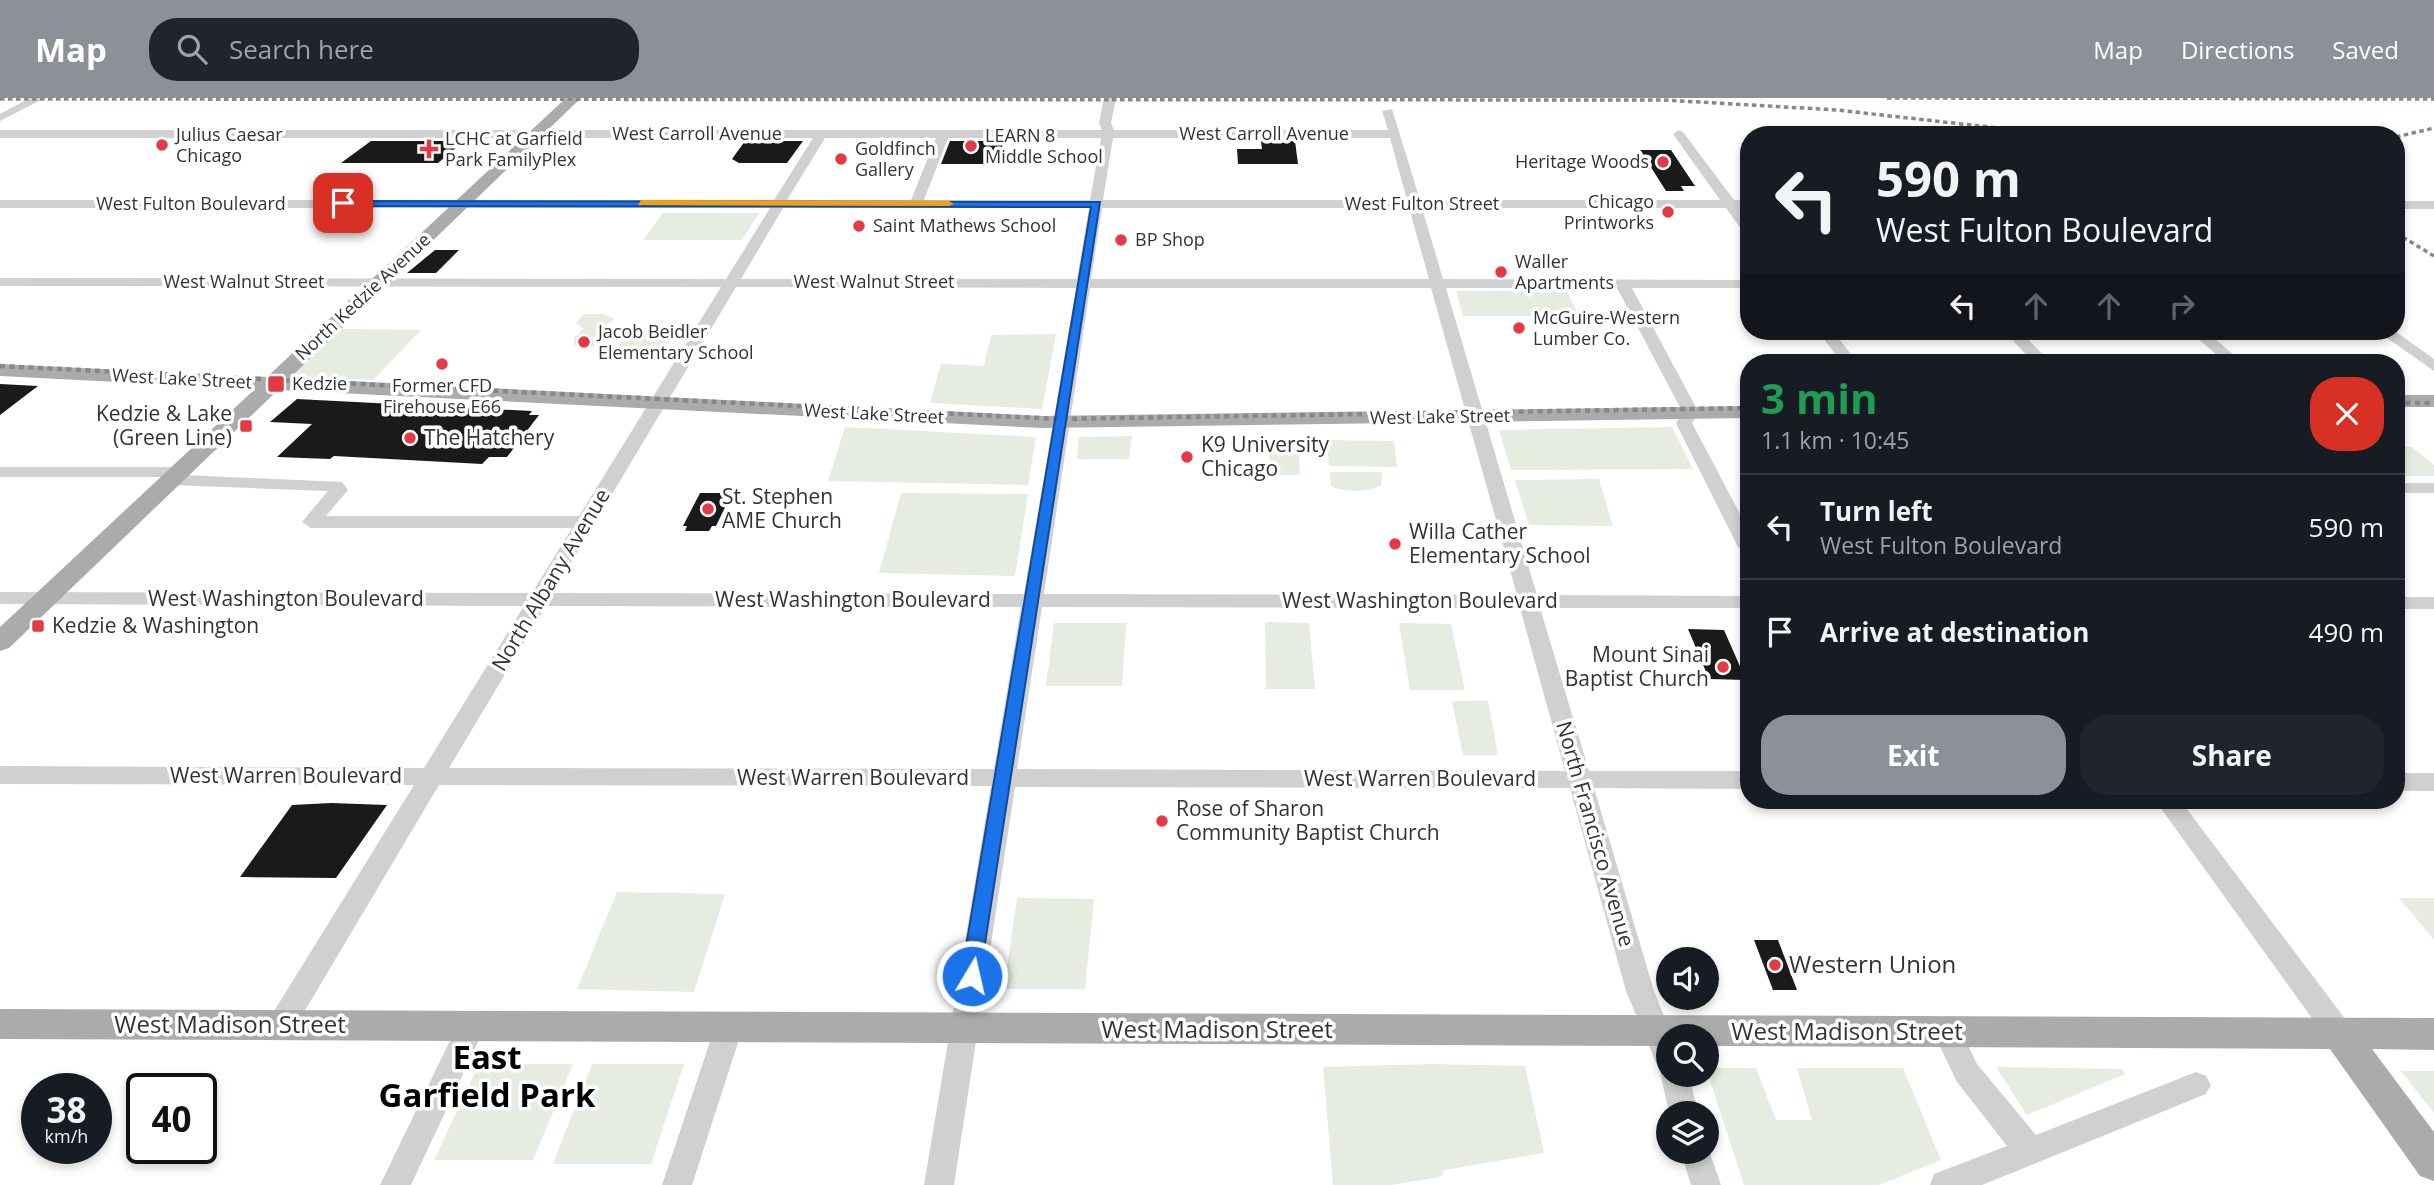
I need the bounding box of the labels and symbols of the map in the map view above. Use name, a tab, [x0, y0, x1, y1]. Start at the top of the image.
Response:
street label: West Carroll Avenue	[612, 121, 782, 145]
street label: West Carroll Avenue	[1179, 121, 1349, 145]
place label: Julius Caesar Chicago	[174, 122, 283, 167]
place label: LEARN 8 Middle School	[985, 123, 1103, 168]
place label: LCHC at Garfield Park FamilyPlex	[445, 126, 583, 171]
place label: Goldfinch Gallery	[855, 136, 936, 181]
marker: Julius Caesar Chicago	[154, 137, 170, 153]
marker: LEARN 8 Middle School	[963, 138, 979, 154]
marker: LCHC at Garfield Park FamilyPlex	[419, 139, 439, 159]
place label: Heritage Woods	[1515, 149, 1649, 173]
marker: Goldfinch Gallery	[833, 151, 849, 167]
marker: Heritage Woods	[1655, 154, 1671, 170]
pin	[313, 173, 373, 233]
place label: Chicago Printworks	[1564, 189, 1654, 234]
street label: West Fulton Boulevard	[96, 191, 286, 215]
street label: West Fulton Street	[1345, 191, 1499, 215]
marker: Chicago Printworks	[1660, 204, 1676, 220]
place label: Saint Mathews School	[873, 213, 1056, 237]
marker: Saint Mathews School	[851, 218, 867, 234]
street label: North Kedzie Avenue	[290, 227, 435, 365]
place label: BP Shop	[1135, 227, 1205, 251]
marker: BP Shop	[1113, 232, 1129, 248]
place label: Waller Apartments	[1515, 249, 1614, 294]
marker: Waller Apartments	[1493, 264, 1509, 280]
street label: West Walnut Street	[163, 269, 325, 293]
street label: West Walnut Street	[793, 269, 955, 293]
place label: McGuire-Western Lumber Co.	[1533, 305, 1680, 350]
place label: Jacob Beidler Elementary School	[596, 319, 754, 364]
marker: McGuire-Western Lumber Co.	[1511, 320, 1527, 336]
marker: Jacob Beidler Elementary School	[576, 334, 592, 350]
marker: Former CFD Firehouse E66	[434, 356, 450, 372]
street label: West Lake Street	[111, 362, 253, 394]
place label: Kedzie	[292, 371, 347, 395]
place label: Former CFD Firehouse E66	[383, 373, 501, 418]
marker: Kedzie	[266, 374, 286, 394]
street label: West Lake Street	[803, 397, 945, 429]
place label: Kedzie & Lake (Green Line)	[96, 399, 232, 451]
street label: West Lake Street	[1370, 403, 1510, 429]
marker: Kedzie & Lake (Green Line)	[238, 418, 254, 434]
place label: The Hatchery	[424, 423, 555, 451]
marker: The Hatchery	[402, 430, 418, 446]
place label: K9 University Chicago	[1201, 430, 1329, 482]
marker: K9 University Chicago	[1179, 449, 1195, 465]
place label: St. Stephen AME Church	[722, 482, 842, 534]
street label: North Albany Avenue	[485, 483, 616, 676]
marker: St. Stephen AME Church	[700, 501, 716, 517]
place label: Willa Cather Elementary School	[1409, 517, 1591, 569]
marker: Willa Cather Elementary School	[1387, 536, 1403, 552]
street label: West Washington Boulevard	[148, 584, 424, 612]
street label: West Washington Boulevard	[715, 585, 991, 613]
street label: West Washington Boulevard	[1282, 586, 1558, 614]
place label: Kedzie & Washington	[52, 611, 259, 639]
marker: Kedzie & Washington	[30, 618, 46, 634]
place label: Mount Sinai Baptist Church	[1565, 640, 1709, 692]
marker: Mount Sinai Baptist Church	[1715, 659, 1731, 675]
street label: North Francisco Avenue	[1550, 718, 1642, 950]
street label: West Warren Boulevard	[170, 761, 402, 789]
street label: West Warren Boulevard	[737, 763, 969, 791]
street label: West Warren Boulevard	[1304, 764, 1536, 792]
place label: Rose of Sharon Community Baptist Church	[1176, 794, 1440, 846]
marker: Rose of Sharon Community Baptist Church	[1154, 813, 1170, 829]
position arrow	[935, 939, 1009, 1013]
place label: Western Union	[1789, 947, 1956, 980]
marker: Western Union	[1767, 957, 1783, 973]
street label: West Madison Street	[114, 1007, 346, 1040]
street label: West Madison Street	[1101, 1012, 1333, 1045]
street label: West Madison Street	[1731, 1014, 1963, 1047]
district label: East Garfield Park	[379, 1034, 596, 1117]
speed limit sign: 40	[126, 1073, 217, 1164]

